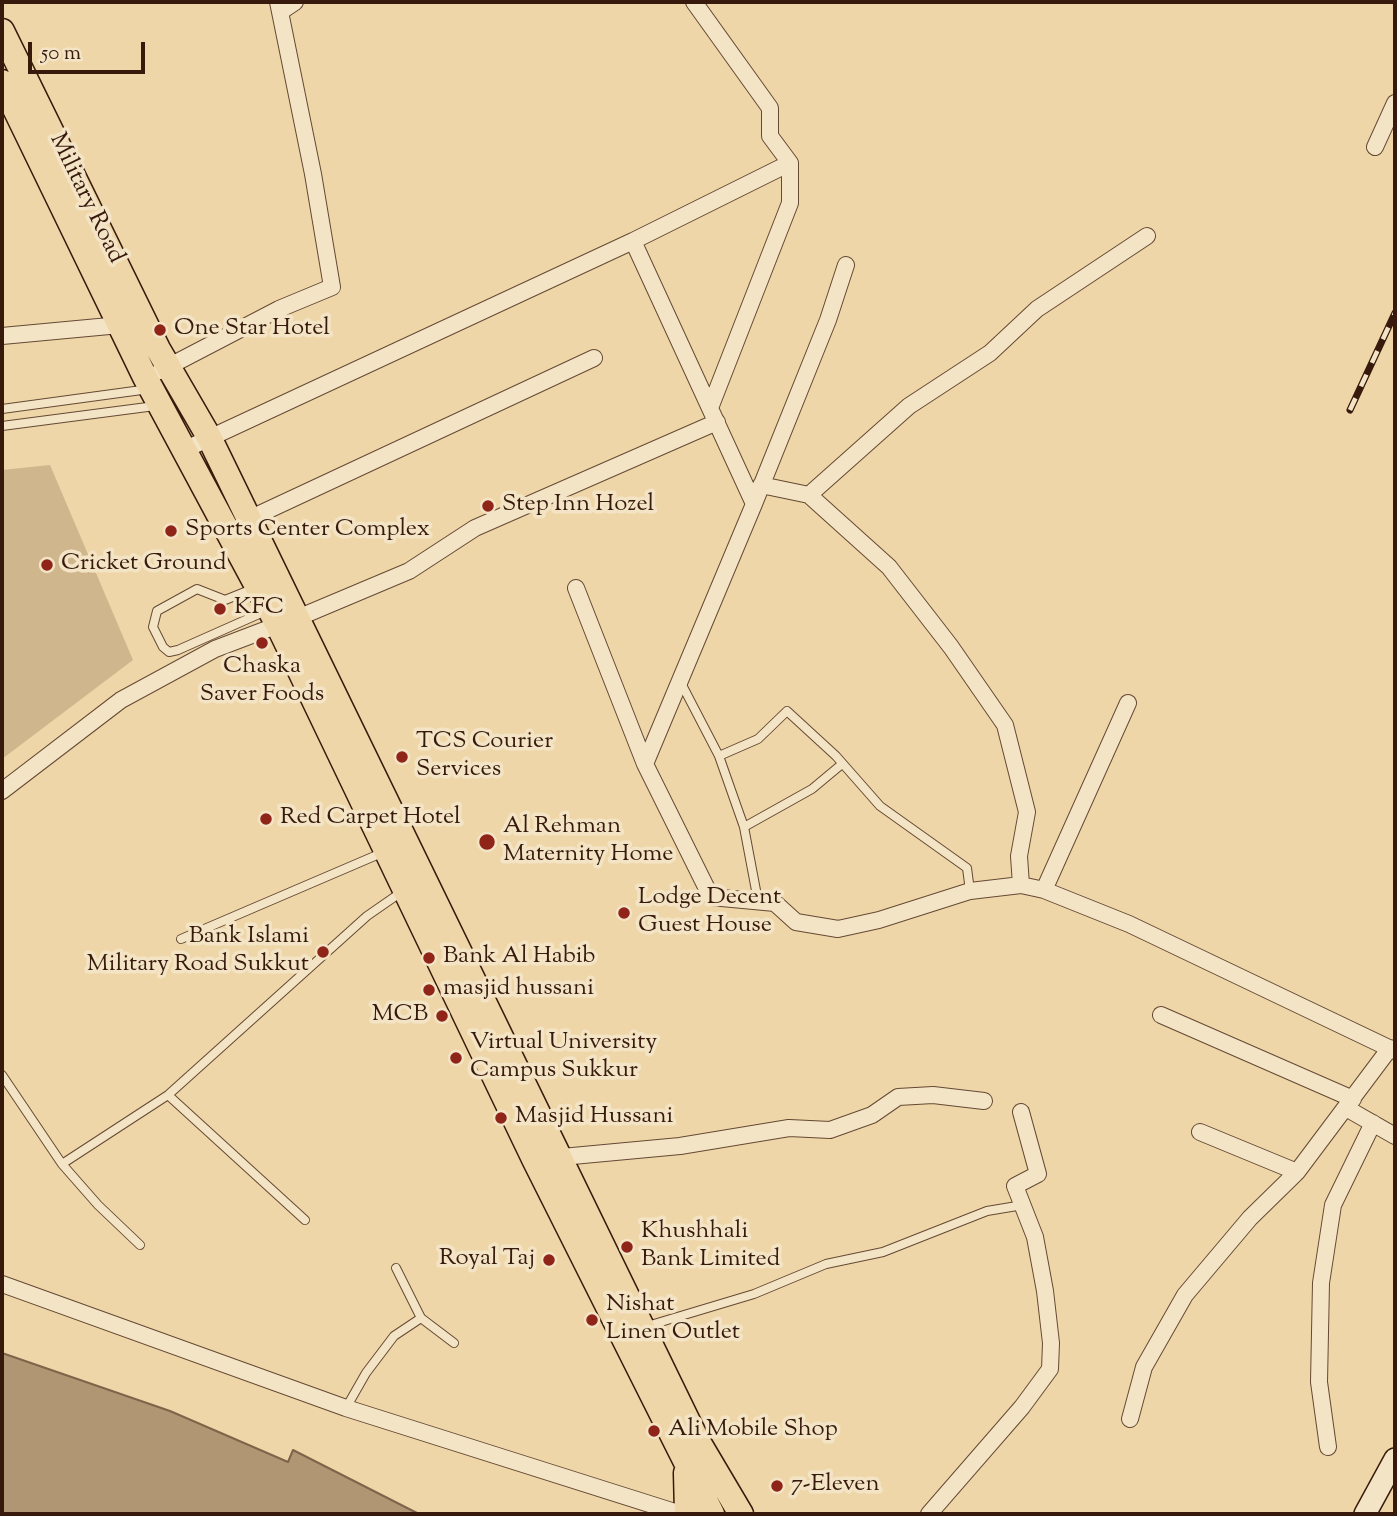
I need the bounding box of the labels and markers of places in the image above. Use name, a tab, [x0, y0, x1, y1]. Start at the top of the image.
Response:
place label: One Star Hotel	[174, 316, 330, 344]
marker: One Star Hotel	[152, 322, 168, 338]
place label: Step Inn Hozel	[502, 492, 654, 520]
marker: Step Inn Hozel	[480, 498, 496, 514]
place label: Sports Center Complex	[185, 517, 430, 545]
marker: Sports Center Complex	[163, 523, 179, 539]
place label: Cricket Ground	[61, 551, 227, 579]
marker: Cricket Ground	[39, 557, 55, 573]
place label: KFC	[234, 595, 284, 623]
marker: KFC	[212, 601, 228, 617]
marker: Chaska Saver Foods	[254, 635, 270, 651]
place label: Chaska Saver Foods	[200, 654, 324, 710]
place label: TCS Courier Services	[416, 729, 553, 785]
marker: TCS Courier Services	[394, 749, 410, 765]
place label: Red Carpet Hotel	[280, 805, 461, 833]
marker: Red Carpet Hotel	[258, 811, 274, 827]
place label: Al Rehman Maternity Home	[503, 814, 673, 870]
marker: Al Rehman Maternity Home	[477, 832, 497, 852]
place label: Lodge Decent Guest House	[638, 885, 781, 941]
marker: Lodge Decent Guest House	[616, 905, 632, 921]
place label: Bank Islami Military Road Sukkut	[87, 924, 309, 980]
marker: Bank Islami Military Road Sukkut	[315, 944, 331, 960]
place label: Bank Al Habib	[443, 944, 595, 972]
marker: Bank Al Habib	[421, 950, 437, 966]
place label: masjid hussani	[443, 976, 594, 1004]
marker: masjid hussani	[421, 982, 437, 998]
place label: MCB	[372, 1002, 428, 1030]
marker: MCB	[434, 1008, 450, 1024]
place label: Virtual University Campus Sukkur	[470, 1030, 657, 1086]
marker: Virtual University Campus Sukkur	[448, 1050, 464, 1066]
place label: Masjid Hussani	[515, 1104, 673, 1132]
marker: Masjid Hussani	[493, 1110, 509, 1126]
place label: Khushhali Bank Limited	[641, 1219, 780, 1275]
marker: Khushhali Bank Limited	[619, 1239, 635, 1255]
place label: Royal Taj	[439, 1246, 535, 1274]
marker: Royal Taj	[541, 1252, 557, 1268]
place label: Nishat Linen Outlet	[606, 1292, 740, 1348]
marker: Nishat Linen Outlet	[584, 1312, 600, 1328]
place label: Ali Mobile Shop	[668, 1417, 838, 1445]
marker: Ali Mobile Shop	[646, 1423, 662, 1439]
place label: 7-Eleven	[791, 1472, 880, 1500]
marker: 7-Eleven	[769, 1478, 785, 1494]

